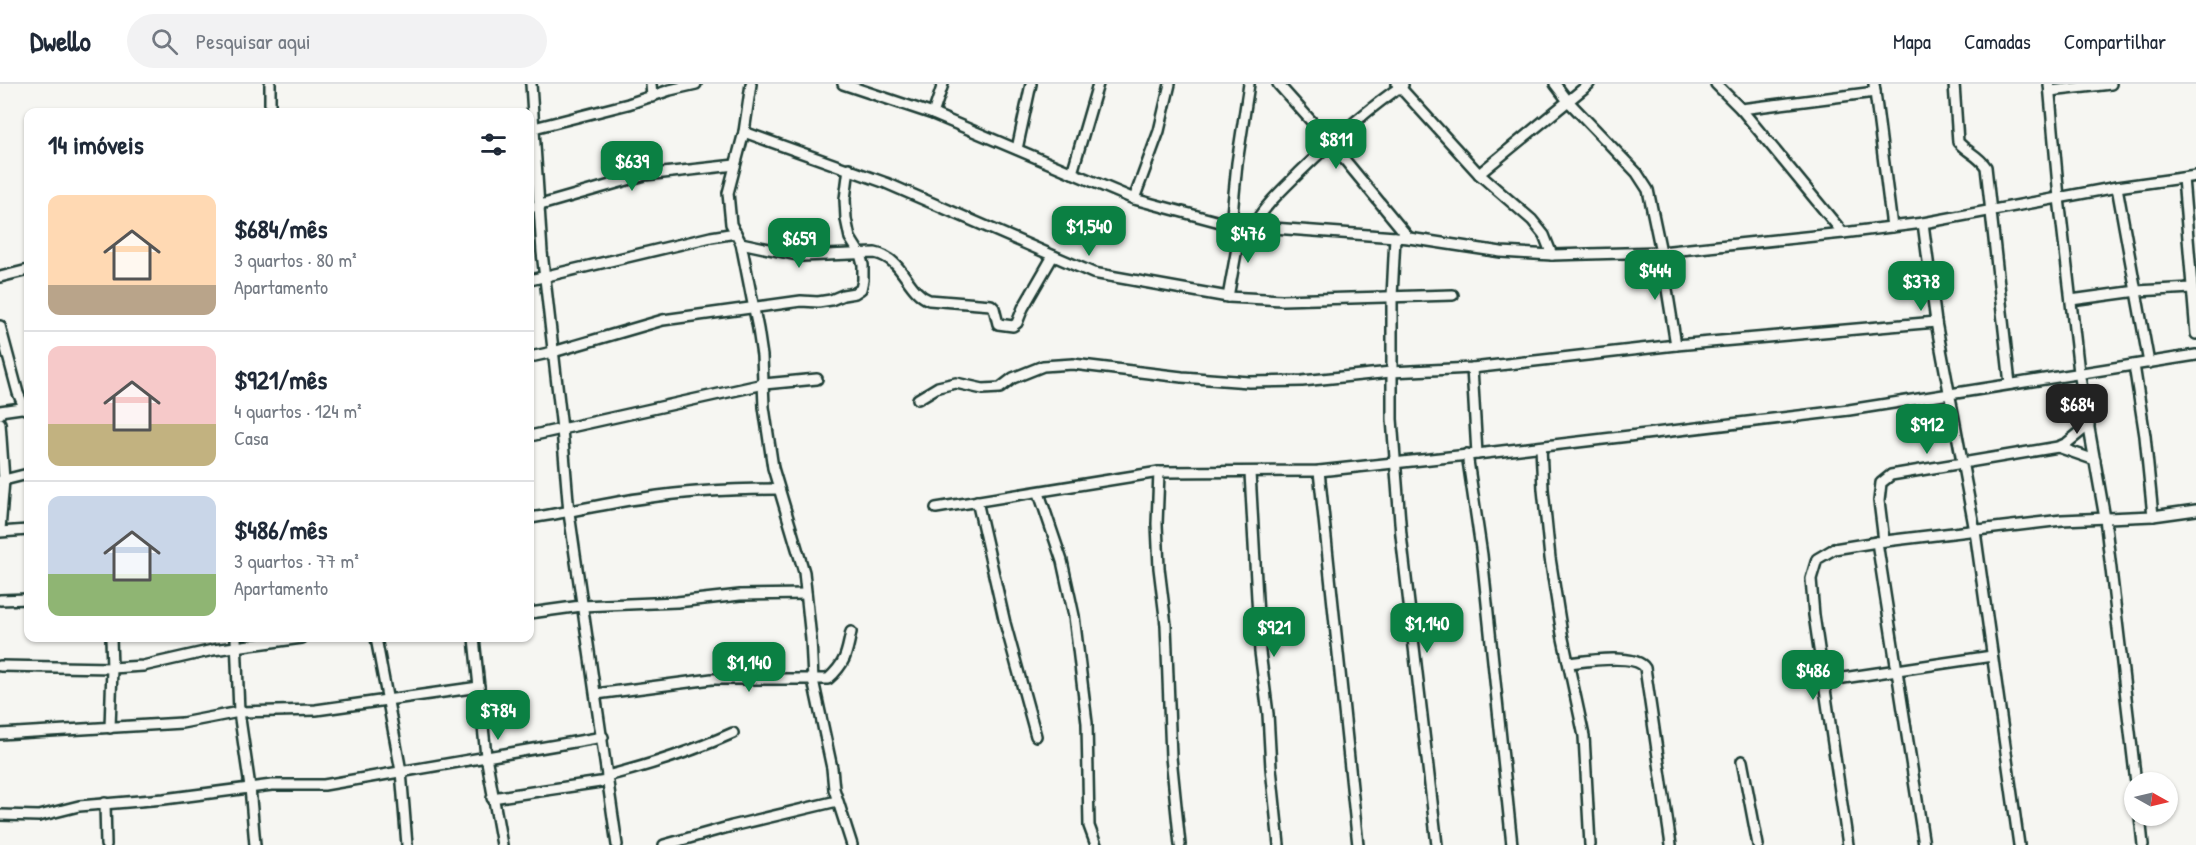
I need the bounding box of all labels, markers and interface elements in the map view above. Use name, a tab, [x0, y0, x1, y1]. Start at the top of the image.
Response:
search box	[127, 14, 547, 68]
text: Dwello	[30, 22, 91, 60]
icon: search	[148, 25, 181, 58]
text: Pesquisar aqui	[196, 26, 311, 56]
text: Mapa	[1893, 27, 1931, 56]
text: Camadas	[1964, 27, 2031, 56]
text: Compartilhar	[2064, 27, 2166, 56]
pin: $811	[1300, 119, 1372, 170]
text: $811	[1319, 125, 1353, 152]
text: 14 imóveis	[48, 127, 144, 162]
icon: filters	[477, 128, 510, 161]
pin: $639	[596, 141, 668, 192]
text: $639	[615, 147, 649, 174]
pin: $1,540	[1040, 206, 1138, 257]
text: $684/mês	[234, 211, 328, 246]
text: $1,540	[1066, 212, 1112, 239]
pin: $476	[1212, 213, 1284, 264]
pin: $659	[763, 218, 835, 269]
icon: home	[96, 219, 168, 291]
text: $476	[1230, 219, 1266, 246]
text: $659	[782, 224, 816, 251]
text: 3 quartos · 80 m²	[234, 246, 357, 273]
pin: $444	[1619, 250, 1691, 301]
text: $444	[1639, 256, 1671, 283]
pin: $378	[1885, 261, 1957, 312]
text: $378	[1902, 267, 1940, 294]
text: Apartamento	[234, 273, 328, 300]
text: $921/mês	[234, 362, 327, 397]
icon: home	[96, 370, 168, 442]
pin: $684	[2041, 384, 2113, 435]
text: $684	[2060, 390, 2094, 417]
text: 4 quartos · 124 m²	[234, 397, 362, 424]
pin: $912	[1891, 404, 1963, 455]
text: $912	[1910, 410, 1944, 437]
text: Casa	[234, 424, 268, 451]
text: $486/mês	[234, 512, 328, 547]
icon: home	[96, 520, 168, 592]
text: 3 quartos · 77 m²	[234, 547, 359, 574]
text: Apartamento	[234, 574, 328, 601]
pin: $1,140	[1378, 603, 1476, 654]
pin: $921	[1238, 607, 1310, 658]
text: $1,140	[1404, 609, 1450, 636]
text: $921	[1257, 613, 1291, 640]
pin: $1,140	[700, 642, 798, 693]
text: $1,140	[726, 648, 772, 675]
pin: $486	[1777, 650, 1849, 701]
text: $486	[1796, 656, 1830, 683]
pin: $784	[462, 690, 534, 741]
text: $784	[480, 696, 516, 723]
north arrow	[2124, 772, 2178, 826]
map controls	[2124, 772, 2178, 826]

